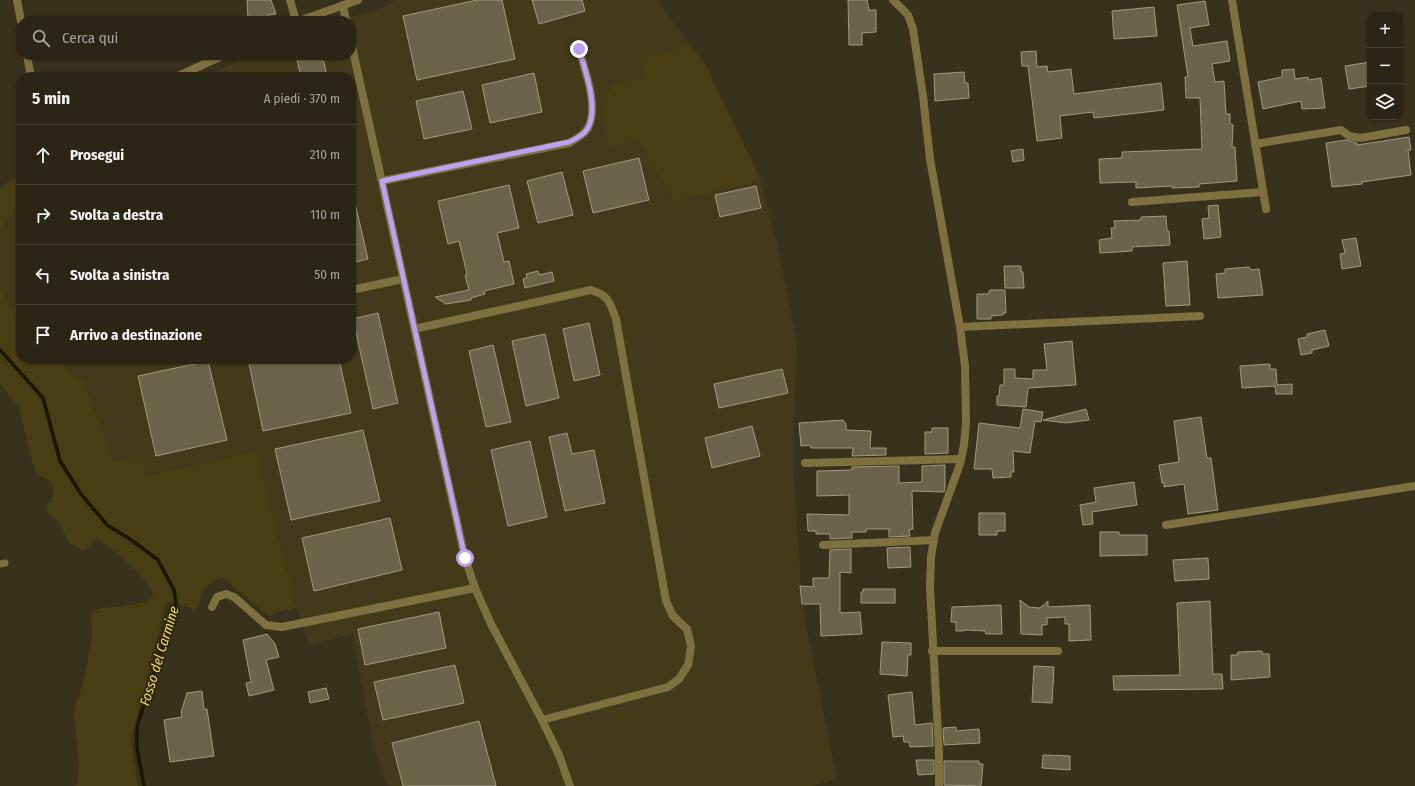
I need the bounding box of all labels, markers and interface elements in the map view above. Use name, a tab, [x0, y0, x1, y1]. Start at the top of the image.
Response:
map controls	[1367, 12, 1403, 120]
button: +	[1367, 12, 1403, 48]
search box	[16, 16, 356, 60]
icon: search	[30, 27, 52, 49]
text: Cerca qui	[62, 29, 118, 47]
route end	[570, 40, 588, 58]
button: −	[1367, 48, 1403, 84]
button: layers	[1367, 84, 1403, 120]
text: 5 min	[32, 88, 70, 109]
text: A piedi · 370 m	[264, 91, 340, 106]
icon: ahead	[32, 144, 54, 166]
text: Prosegui	[70, 146, 124, 164]
text: 210 m	[310, 147, 340, 162]
icon: right	[32, 204, 54, 226]
text: Svolta a destra	[70, 206, 163, 224]
text: 110 m	[310, 207, 340, 222]
icon: left	[32, 264, 54, 286]
text: Svolta a sinistra	[70, 266, 170, 284]
text: 50 m	[314, 267, 340, 282]
icon: arrive	[32, 324, 54, 346]
text: Arrivo a destinazione	[70, 326, 202, 344]
route start	[456, 549, 474, 567]
water label: Fosso del Carmine	[136, 604, 183, 708]

